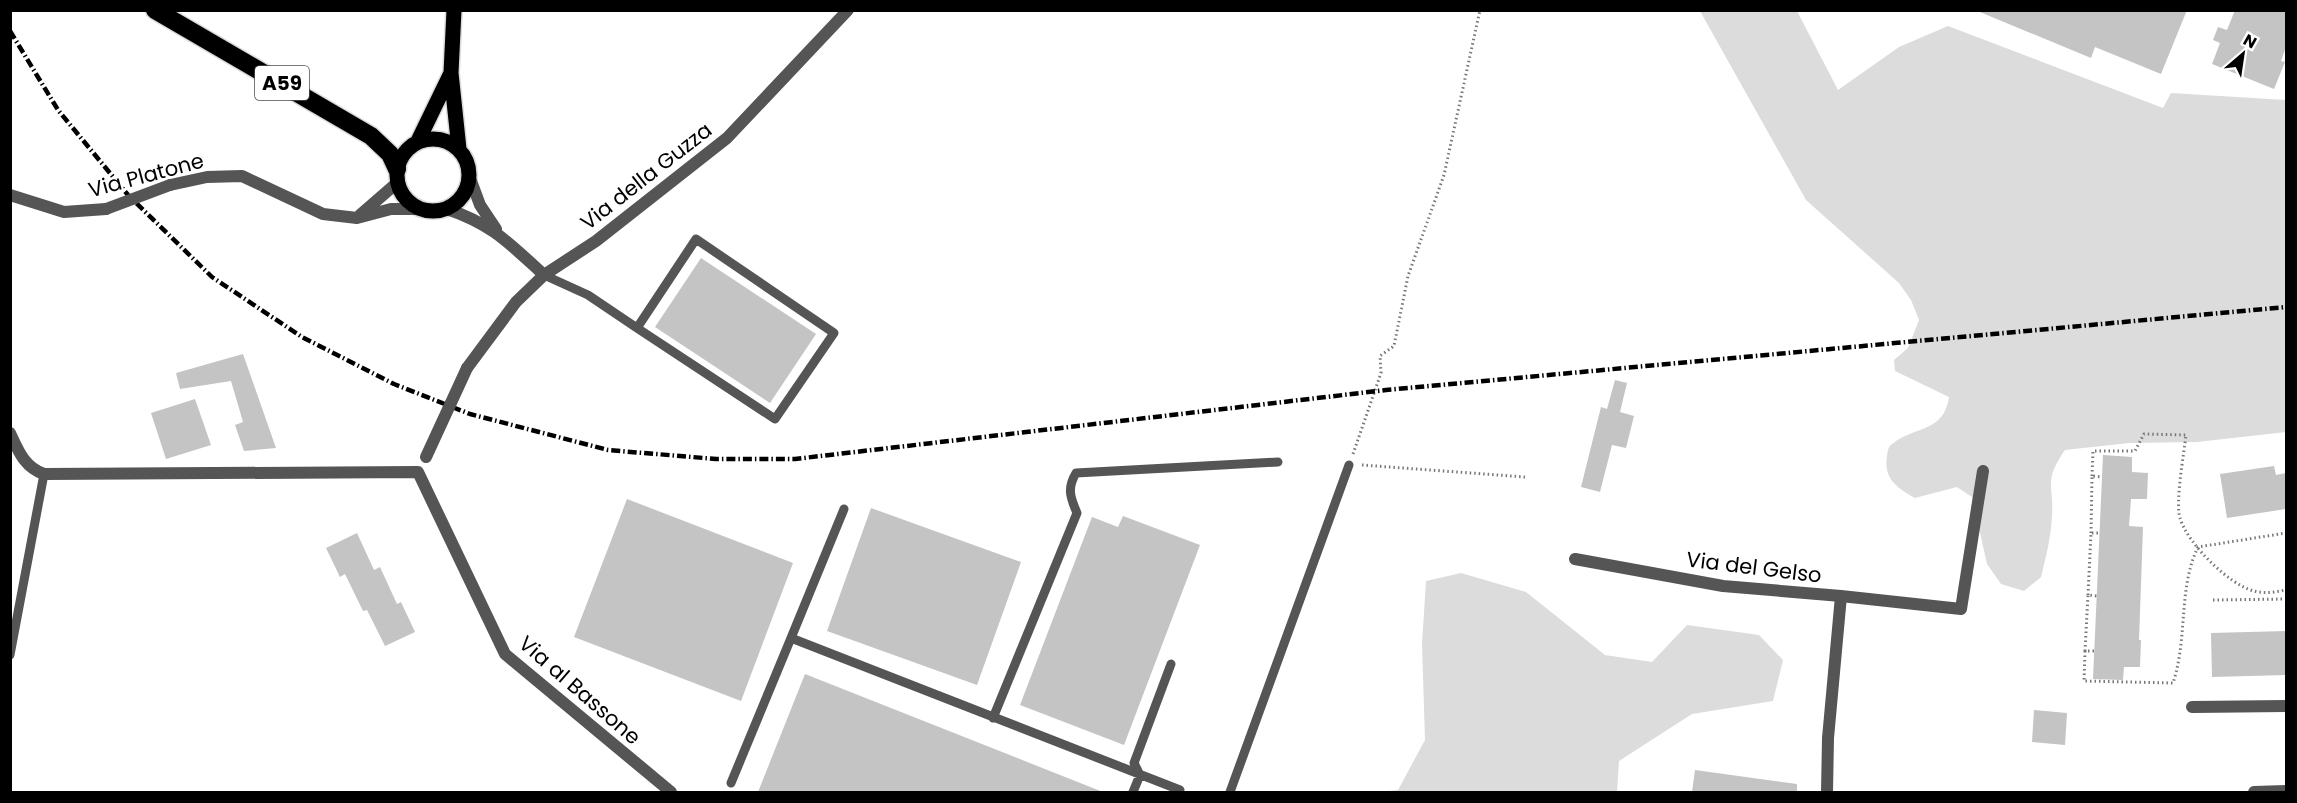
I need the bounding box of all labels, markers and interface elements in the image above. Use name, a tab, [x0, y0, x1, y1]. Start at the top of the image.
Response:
north arrow	[2213, 24, 2273, 84]
text: N	[2239, 28, 2261, 54]
road number: A59	[255, 66, 309, 100]
street label: Via della Guzza	[574, 115, 718, 237]
street label: Via Platone	[85, 146, 207, 204]
street label: Via del Gelso	[1685, 544, 1823, 590]
street label: Via al Bassone	[513, 629, 647, 751]

